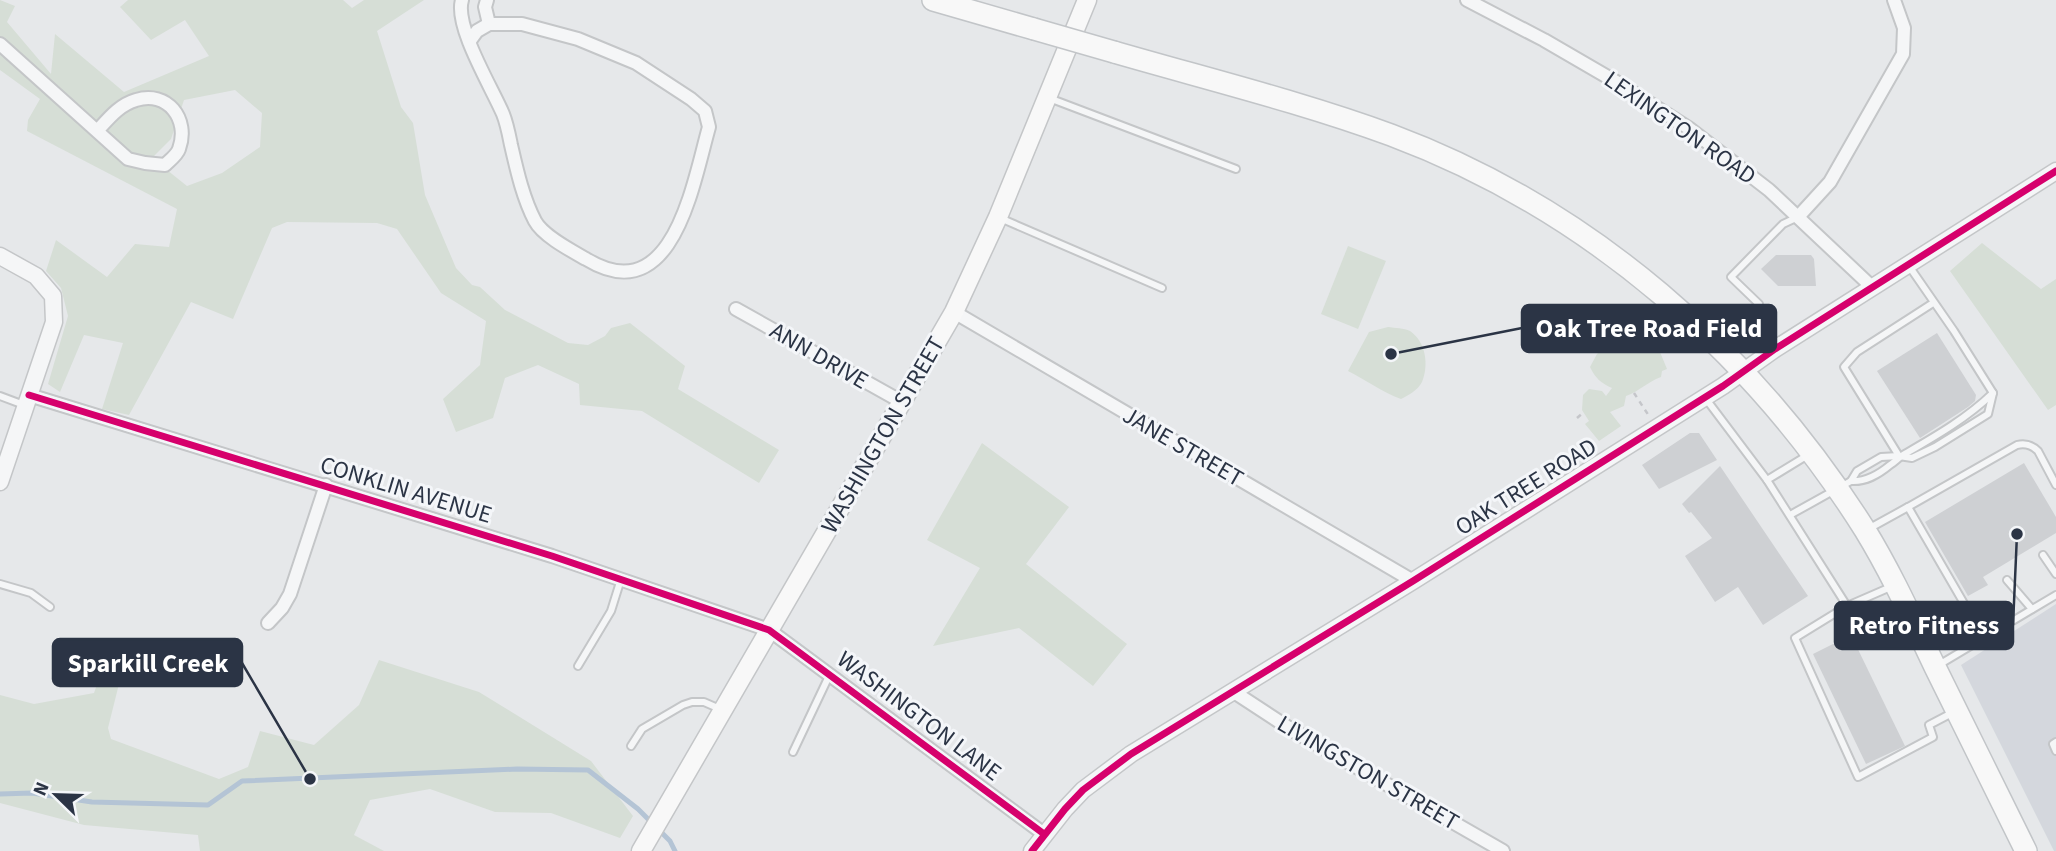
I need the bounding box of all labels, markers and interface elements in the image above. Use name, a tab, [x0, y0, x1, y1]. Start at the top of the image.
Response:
street label: LEXINGTON ROAD	[1597, 62, 1763, 194]
callout: Oak Tree Road Field	[1522, 305, 1776, 352]
text: Oak Tree Road Field	[1536, 310, 1762, 347]
street label: ANN DRIVE	[763, 314, 875, 398]
street label: WASHINGTON STREET	[812, 330, 954, 540]
street label: JANE STREET	[1116, 398, 1250, 496]
street label: OAK TREE ROAD	[1448, 429, 1604, 545]
street label: CONKLIN AVENUE	[316, 447, 496, 533]
callout: Retro Fitness	[1835, 602, 2013, 649]
text: Retro Fitness	[1849, 607, 1999, 644]
callout: Sparkill Creek	[53, 639, 242, 686]
street label: WASHINGTON LANE	[829, 642, 1009, 790]
text: Sparkill Creek	[67, 645, 229, 682]
street label: LIVINGSTON STREET	[1271, 707, 1466, 839]
north arrow	[21, 760, 91, 830]
text: N	[27, 778, 57, 800]

